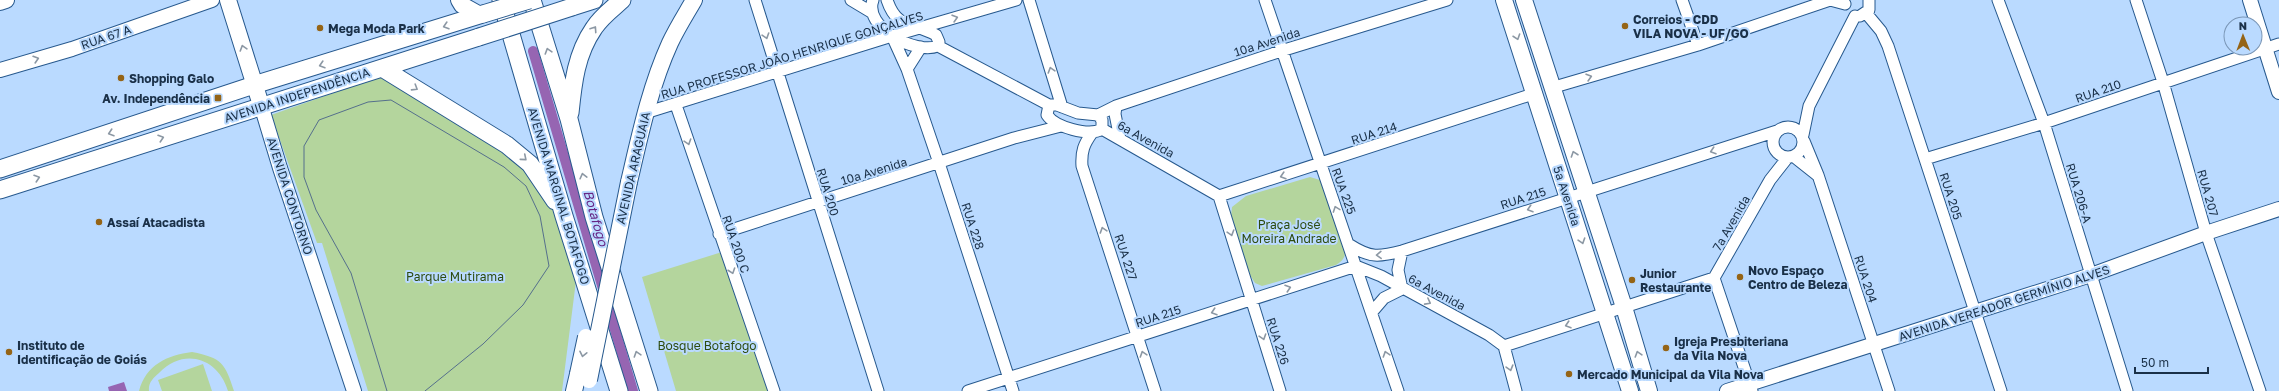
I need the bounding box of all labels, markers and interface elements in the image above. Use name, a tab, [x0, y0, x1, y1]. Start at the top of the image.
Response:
street label: RUA PROFESSOR JOÃO HENRIQUE GONÇALVES	[659, 8, 925, 102]
place label: Correios - CDD VILA NOVA - UF/GO	[1633, 12, 1749, 41]
one-way arrow	[951, 14, 958, 23]
north arrow	[2223, 16, 2263, 56]
text: N	[2239, 19, 2247, 32]
street label: RUA 67 A	[79, 21, 133, 53]
place label: Mega Moda Park	[328, 21, 425, 36]
one-way arrow	[443, 21, 450, 30]
marker: Correios - CDD VILA NOVA - UF/GO	[1620, 21, 1630, 31]
marker: Mega Moda Park	[315, 23, 325, 33]
street label: 10ª Avenida	[1232, 24, 1302, 60]
one-way arrow	[589, 26, 597, 33]
one-way arrow	[761, 32, 770, 39]
one-way arrow	[1512, 33, 1521, 40]
one-way arrow	[239, 44, 248, 51]
one-way arrow	[544, 47, 553, 54]
one-way arrow	[32, 55, 39, 64]
one-way arrow	[319, 60, 326, 68]
street label: AVENIDA INDEPENDÊNCIA	[222, 64, 372, 126]
one-way arrow	[1047, 66, 1056, 73]
place label: Shopping Galo	[129, 71, 214, 86]
marker: Shopping Galo	[116, 73, 126, 83]
one-way arrow	[1585, 73, 1592, 82]
street label: RUA 210	[2073, 76, 2123, 106]
one-way arrow	[411, 84, 418, 91]
place label: Av. Independência	[102, 91, 210, 106]
marker: Av. Independência	[213, 93, 223, 103]
street label: AVENIDA MARGINAL BOTAFOGO	[525, 106, 593, 287]
street label: AVENIDA ARAGUAIA	[613, 110, 653, 226]
street label: 6ª Avenida	[1115, 117, 1177, 161]
street label: RUA 214	[1349, 119, 1399, 147]
one-way arrow	[108, 128, 115, 137]
one-way arrow	[157, 134, 164, 143]
street label: AVENIDA CONTORNO	[264, 135, 316, 257]
one-way arrow	[684, 138, 692, 145]
one-way arrow	[1710, 146, 1717, 155]
one-way arrow	[1571, 151, 1579, 158]
one-way arrow	[519, 154, 527, 161]
street label: 10ª Avenida	[839, 154, 909, 188]
street label: RUA 206-A	[2063, 161, 2095, 225]
street label: 5ª Avenida	[1550, 164, 1584, 228]
street label: RUA 200	[814, 166, 842, 218]
street label: RUA 225	[1329, 166, 1359, 216]
street label: RUA 207	[2194, 168, 2222, 218]
street label: RUA 205	[1936, 170, 1966, 222]
one-way arrow	[1279, 171, 1286, 180]
one-way arrow	[580, 173, 588, 179]
one-way arrow	[34, 174, 41, 183]
street label: RUA 215	[1498, 184, 1548, 212]
water label: Botafogo	[580, 188, 612, 249]
street label: 7ª Avenida	[1709, 193, 1753, 253]
street label: RUA 228	[958, 201, 988, 251]
one-way arrow	[1333, 205, 1341, 212]
one-way arrow	[1527, 205, 1534, 213]
street label: RUA 200 C	[719, 213, 753, 275]
place label: Assaí Atacadista	[107, 215, 205, 230]
marker: Assaí Atacadista	[94, 217, 104, 227]
park label: Praça José Moreira Andrade	[1241, 217, 1337, 246]
one-way arrow	[1099, 227, 1108, 234]
one-way arrow	[1226, 229, 1235, 236]
street label: RUA 227	[1111, 232, 1141, 282]
one-way arrow	[1577, 237, 1585, 244]
one-way arrow	[1376, 251, 1383, 260]
street label: RUA 204	[1851, 253, 1881, 305]
street label: AVENIDA VEREADOR GERMÍNIO ALVES	[1896, 262, 2112, 344]
place label: Novo Espaço Centro de Beleza	[1748, 263, 1847, 292]
place label: Junior Restaurante	[1640, 266, 1711, 295]
one-way arrow	[727, 267, 735, 274]
park label: Parque Mutirama	[406, 269, 504, 284]
street label: 6ª Avenida	[1406, 271, 1468, 313]
marker: Novo Espaço Centro de Beleza	[1735, 272, 1745, 282]
marker: Junior Restaurante	[1627, 275, 1637, 285]
one-way arrow	[1285, 284, 1292, 293]
one-way arrow	[1424, 298, 1431, 305]
street label: RUA 215	[1133, 302, 1183, 330]
one-way arrow	[1211, 307, 1218, 316]
street label: RUA 226	[1263, 316, 1293, 366]
one-way arrow	[1565, 320, 1572, 329]
one-way arrow	[1258, 333, 1267, 340]
place label: Igreja Presbiteriana da Vila Nova	[1674, 334, 1788, 363]
place label: Instituto de Identificação de Goiás	[17, 338, 147, 367]
park label: Bosque Botafogo	[657, 338, 757, 353]
marker: Igreja Presbiteriana da Vila Nova	[1661, 343, 1671, 353]
marker: Instituto de Identificação de Goiás	[4, 347, 14, 357]
scale bar	[2135, 349, 2208, 375]
one-way arrow	[633, 350, 642, 357]
one-way arrow	[1634, 350, 1643, 357]
one-way arrow	[579, 351, 587, 357]
one-way arrow	[1140, 351, 1148, 358]
one-way arrow	[1382, 351, 1391, 358]
text: 50 m	[2141, 355, 2169, 370]
one-way arrow	[1505, 365, 1514, 372]
place label: Mercado Municipal da Vila Nova	[1577, 367, 1764, 382]
marker: Mercado Municipal da Vila Nova	[1564, 369, 1574, 379]

